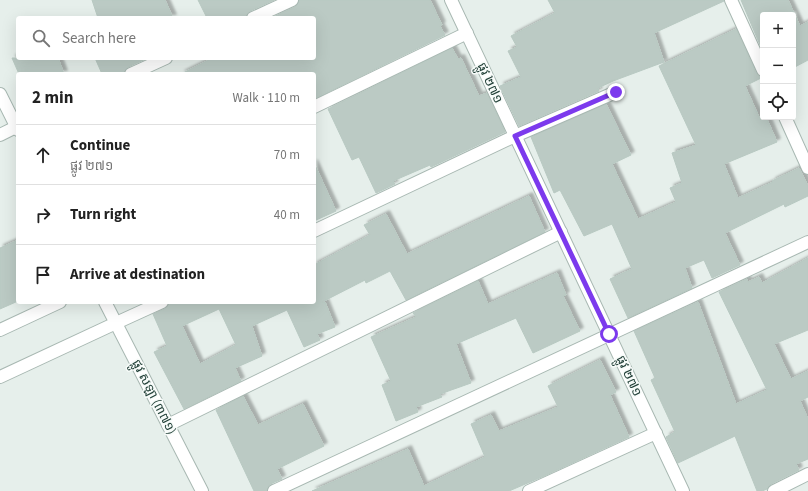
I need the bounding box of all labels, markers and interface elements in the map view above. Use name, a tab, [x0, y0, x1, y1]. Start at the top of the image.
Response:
map controls	[760, 12, 796, 120]
button: +	[760, 12, 796, 48]
search box	[16, 16, 316, 60]
icon: search	[30, 27, 52, 49]
text: Search here	[62, 28, 136, 49]
button: −	[760, 48, 796, 84]
street label: ផ្លូវ ២៧១	[471, 60, 507, 107]
route end	[607, 83, 625, 101]
button: locate	[760, 84, 796, 120]
text: 2 min	[32, 86, 73, 110]
text: Walk · 110 m	[232, 89, 300, 107]
text: Continue	[70, 135, 130, 156]
icon: ahead	[32, 144, 54, 166]
text: 70 m	[274, 146, 300, 164]
text: ផ្លូវ ២៧១	[70, 157, 113, 175]
icon: right	[32, 204, 54, 226]
text: Turn right	[70, 204, 136, 225]
text: 40 m	[274, 206, 300, 224]
icon: arrive	[32, 264, 54, 286]
text: Arrive at destination	[70, 264, 205, 285]
route start	[600, 325, 618, 343]
street label: ផ្លូវ ២៧១	[610, 353, 646, 400]
street label: ផ្លូវ សឡា (៣៧១)	[126, 356, 181, 438]

